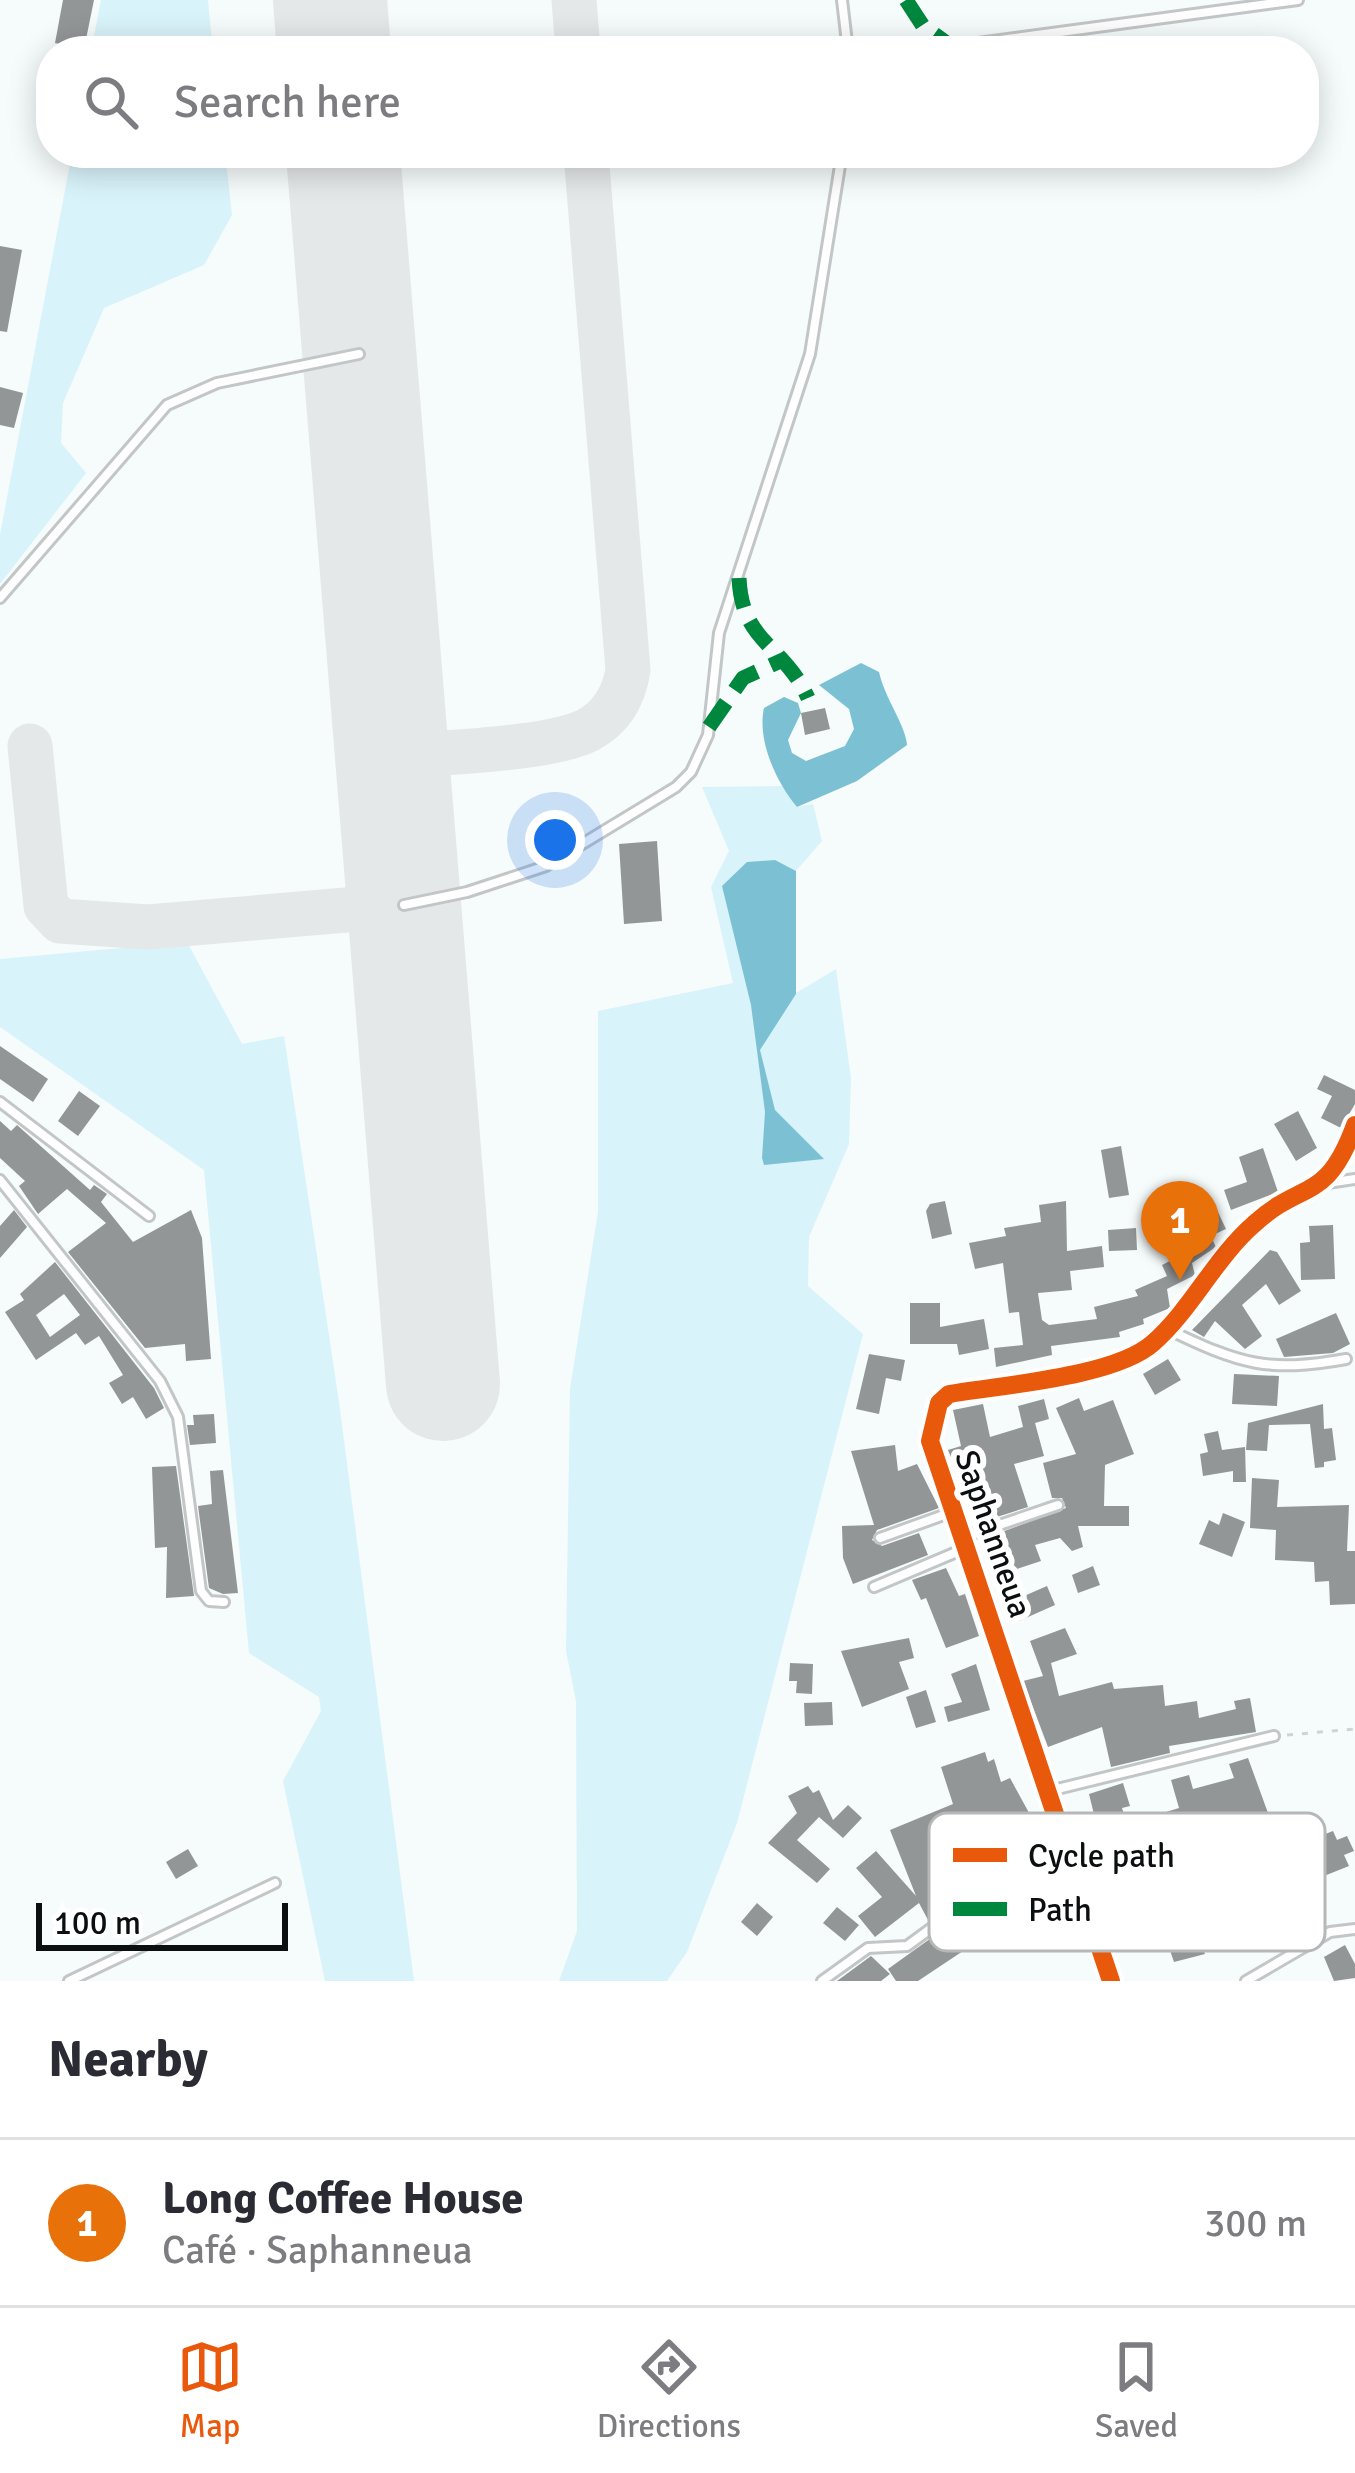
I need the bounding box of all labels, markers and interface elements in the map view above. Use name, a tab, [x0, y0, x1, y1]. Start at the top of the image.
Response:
search box	[36, 36, 1319, 168]
icon: search	[78, 69, 144, 135]
text: Search here	[174, 75, 401, 130]
your location	[525, 810, 585, 870]
pin: 1	[1141, 1181, 1219, 1280]
street label: Saphanneua	[945, 1445, 1041, 1623]
legend	[929, 1813, 1325, 1951]
text: Cycle path	[1028, 1836, 1175, 1877]
text: Path	[1028, 1890, 1092, 1931]
scale bar	[36, 1897, 288, 1950]
text: 100 m	[54, 1903, 141, 1944]
text: Nearby	[48, 2028, 208, 2091]
text: Long Coffee House	[162, 2171, 524, 2226]
text: 1	[76, 2199, 98, 2247]
text: 300 m	[1204, 2199, 1307, 2247]
text: Café · Saphanneua	[162, 2226, 473, 2274]
tab: Map	[177, 2334, 243, 2447]
tab: Directions	[597, 2334, 741, 2447]
tab: Saved	[1095, 2334, 1178, 2447]

